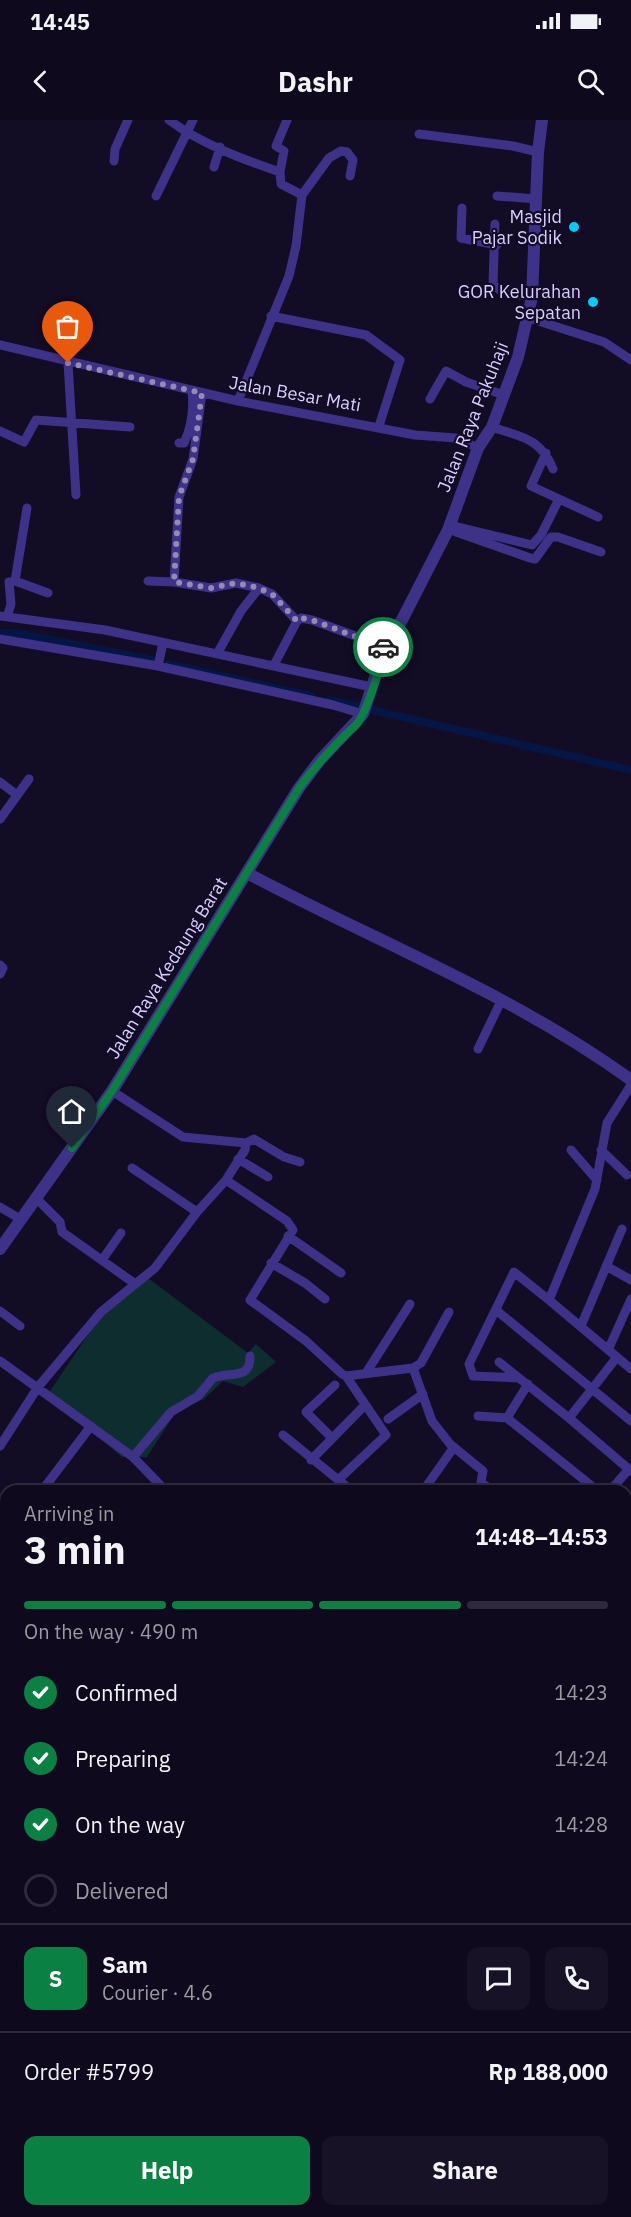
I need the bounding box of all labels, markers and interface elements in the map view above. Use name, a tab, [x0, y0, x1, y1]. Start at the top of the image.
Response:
text: 14:45	[30, 7, 90, 36]
text: Dashr	[278, 64, 353, 99]
icon: back	[24, 65, 57, 98]
icon: search	[574, 65, 607, 98]
place label: Masjid Pajar Sodik	[472, 205, 563, 249]
marker: Masjid Pajar Sodik	[567, 220, 581, 234]
place label: GOR Kelurahan Sepatan	[458, 280, 581, 324]
marker: GOR Kelurahan Sepatan	[586, 295, 600, 309]
pin	[42, 301, 93, 363]
icon: bag	[51, 310, 84, 343]
street label: Jalan Raya Pakuhaji	[432, 338, 513, 495]
street label: Jalan Besar Mati	[227, 371, 363, 416]
courier	[353, 617, 413, 677]
icon: car	[367, 631, 400, 664]
street label: Jalan Raya Kedaung Barat	[101, 873, 232, 1063]
pin	[46, 1086, 97, 1148]
icon: home	[55, 1095, 88, 1128]
text: Arriving in	[24, 1500, 114, 1527]
text: 14:48–14:53	[475, 1522, 608, 1551]
text: 3 min	[24, 1524, 126, 1575]
text: On the way · 490 m	[24, 1618, 198, 1645]
icon: check	[24, 1676, 57, 1709]
text: Confirmed	[75, 1678, 178, 1707]
text: 14:23	[554, 1679, 608, 1706]
icon: check	[24, 1742, 57, 1775]
text: Preparing	[75, 1744, 170, 1773]
text: 14:24	[554, 1745, 608, 1772]
icon: check	[24, 1808, 57, 1841]
text: On the way	[75, 1810, 185, 1839]
text: 14:28	[554, 1811, 608, 1838]
text: Delivered	[75, 1876, 169, 1905]
button: chat	[467, 1947, 530, 2010]
button: phone	[545, 1947, 608, 2010]
text: Sam	[102, 1950, 148, 1979]
text: S	[49, 1964, 62, 1993]
text: Courier · 4.6	[102, 1979, 213, 2006]
text: Order #5799	[24, 2057, 154, 2086]
text: Rp 188,000	[489, 2057, 608, 2086]
button: Help	[24, 2136, 310, 2205]
button: Share	[322, 2136, 608, 2205]

